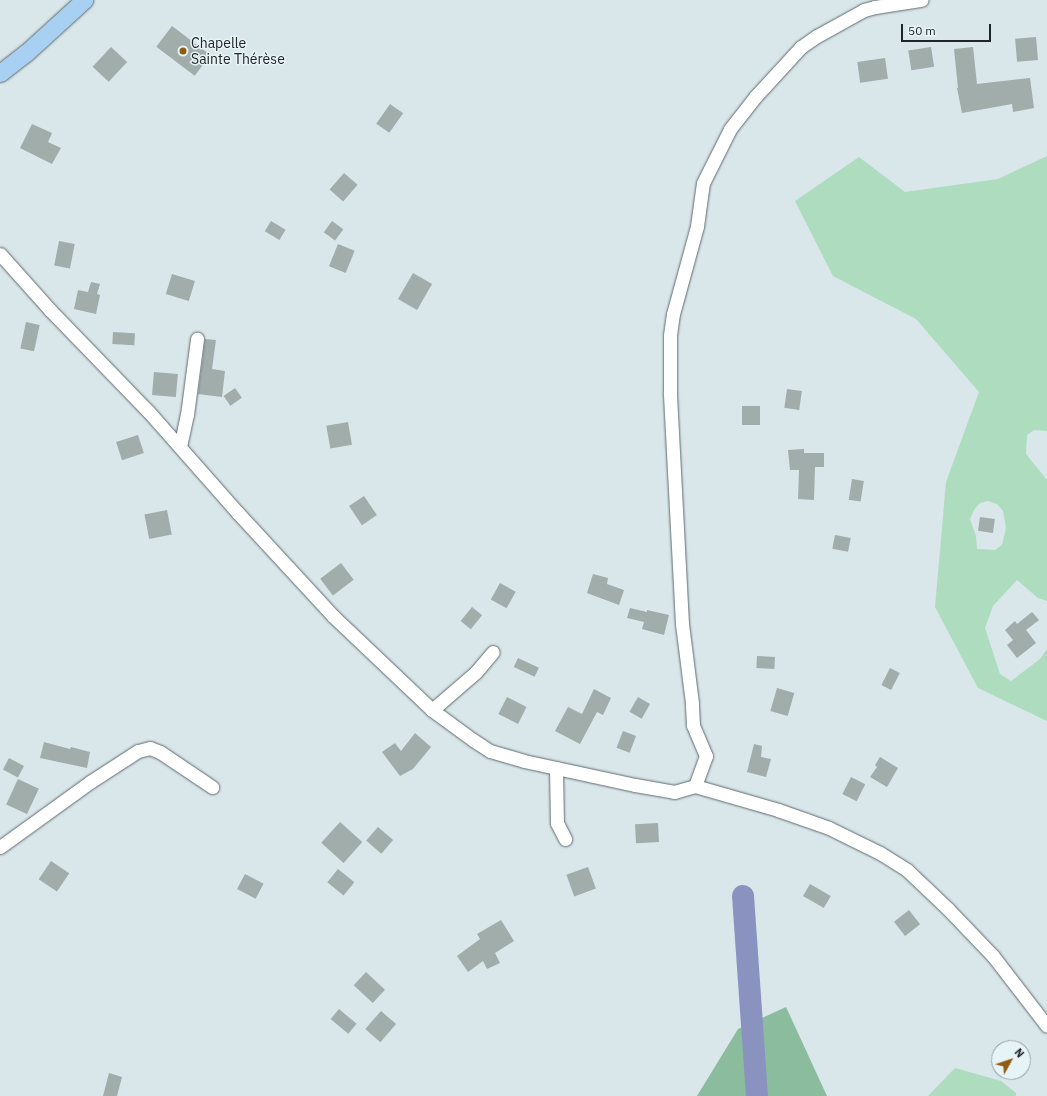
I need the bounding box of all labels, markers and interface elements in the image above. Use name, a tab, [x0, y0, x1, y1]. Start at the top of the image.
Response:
scale bar	[903, 16, 993, 42]
text: 50 m	[908, 23, 936, 38]
place label: Chapelle Sainte Thérèse	[191, 35, 285, 68]
marker: Chapelle Sainte Thérèse	[178, 46, 188, 56]
north arrow	[991, 1040, 1031, 1080]
text: N	[1012, 1045, 1027, 1060]

